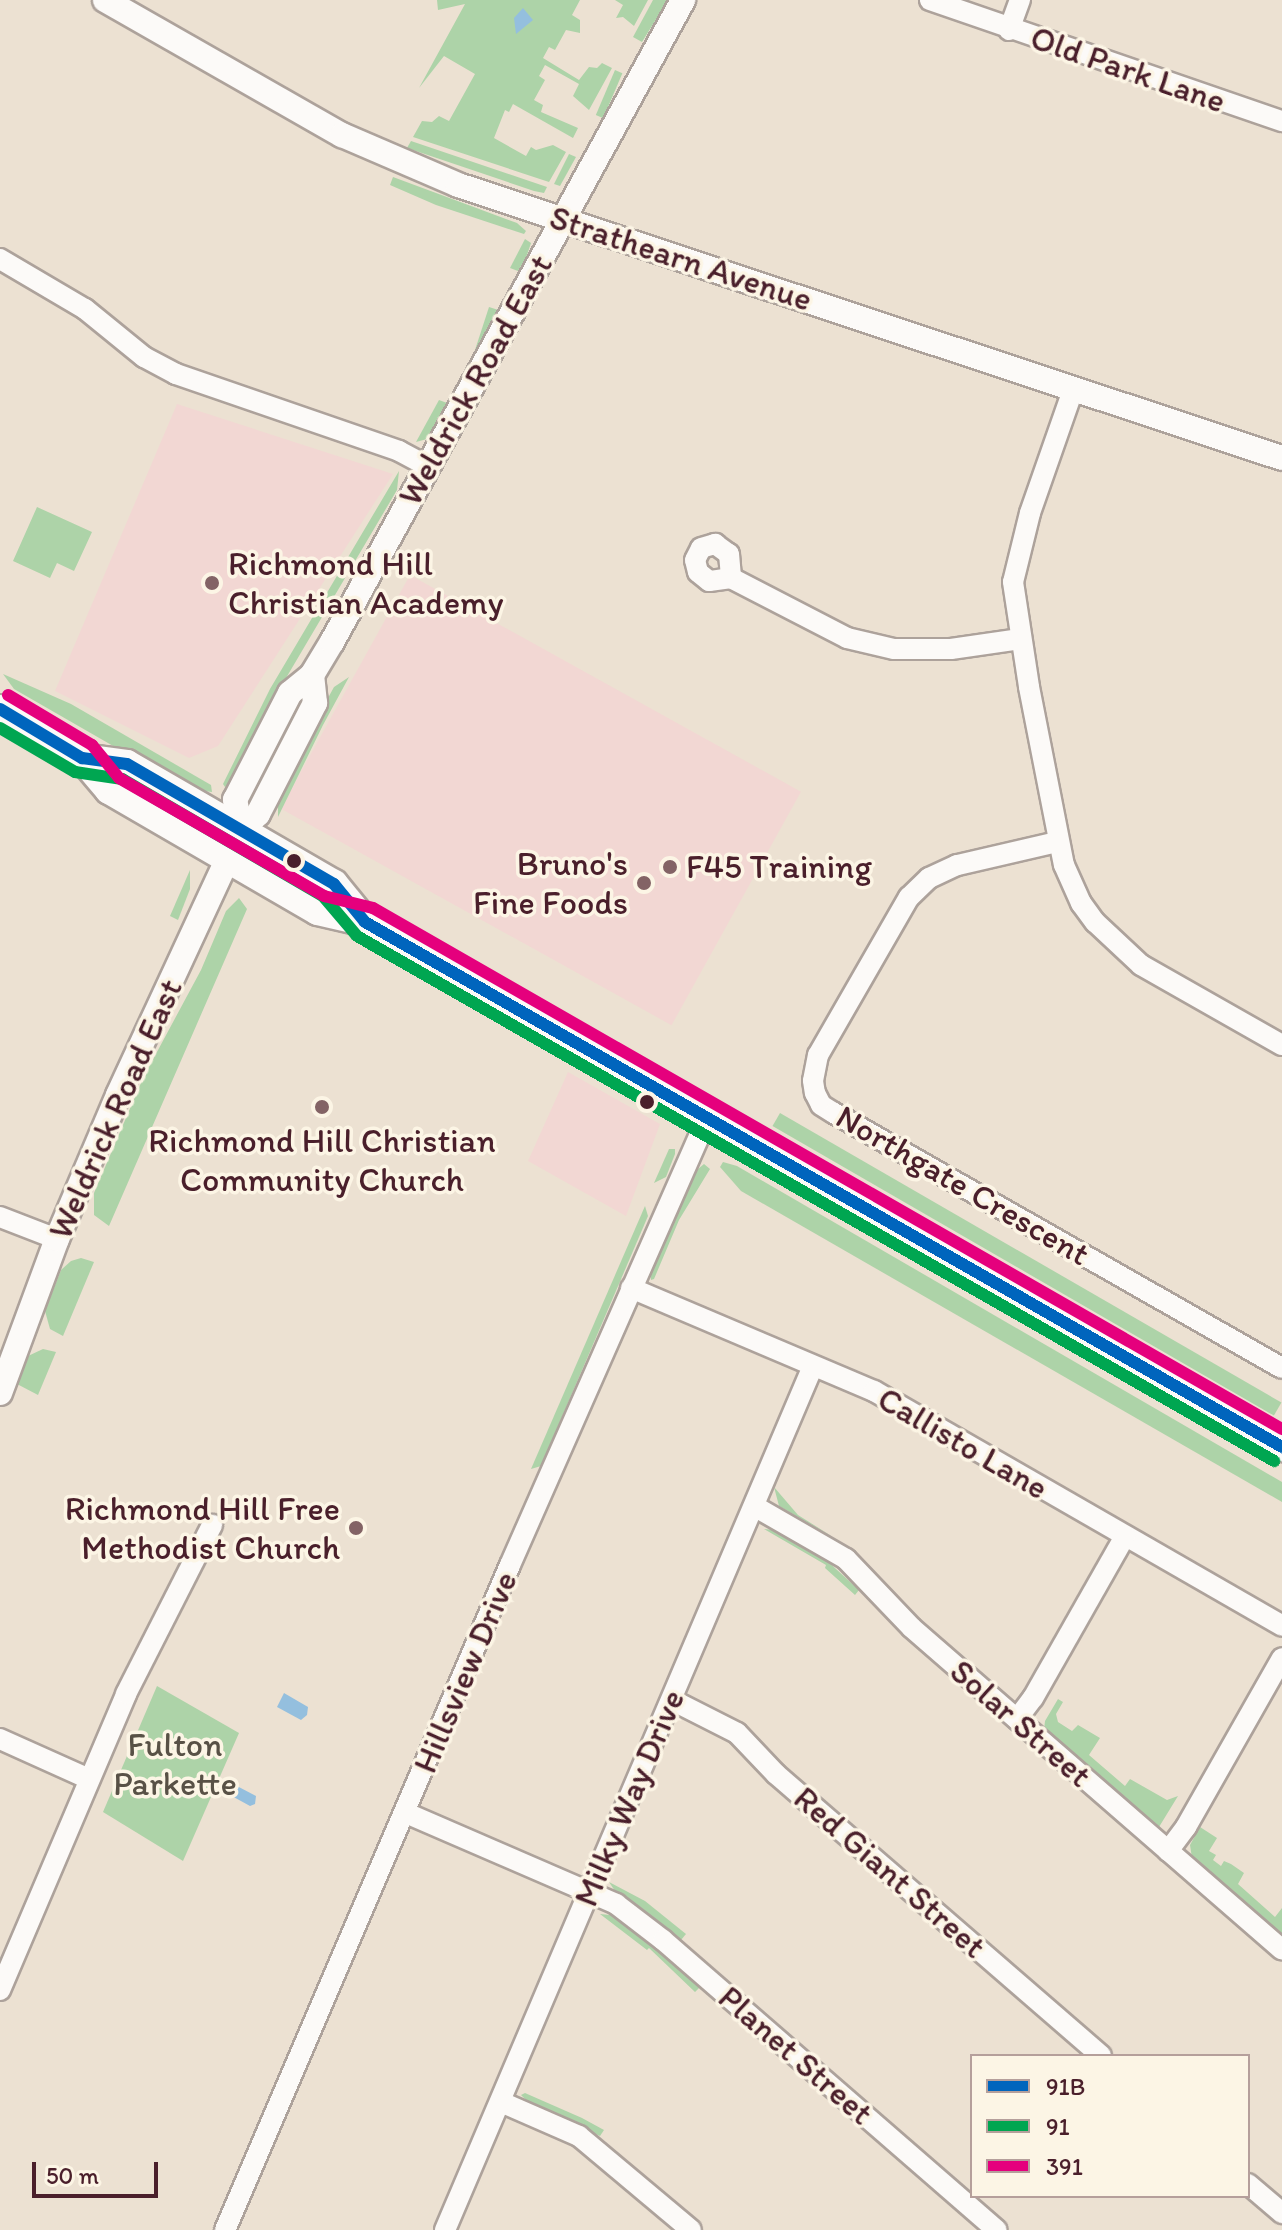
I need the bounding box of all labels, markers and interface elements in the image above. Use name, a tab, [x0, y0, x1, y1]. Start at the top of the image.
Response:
street label: Old Park Lane	[1024, 16, 1232, 122]
street label: Strathearn Avenue	[545, 196, 817, 320]
street label: Weldrick Road East	[389, 248, 561, 512]
place label: Richmond Hill Christian Academy	[228, 543, 504, 622]
marker: Richmond Hill Christian Academy	[203, 574, 221, 592]
place label: Bruno's Fine Foods	[474, 843, 628, 922]
place label: F45 Training	[686, 847, 869, 887]
unlabelled marker	[286, 853, 302, 869]
marker: F45 Training	[661, 858, 679, 876]
marker: Bruno's Fine Foods	[635, 874, 653, 892]
street label: Weldrick Road East	[39, 973, 191, 1245]
unlabelled marker	[639, 1094, 655, 1110]
street label: Northgate Crescent	[829, 1096, 1097, 1274]
marker: Richmond Hill Christian Community Church	[313, 1098, 331, 1116]
place label: Richmond Hill Christian Community Church	[149, 1120, 495, 1200]
street label: Callisto Lane	[870, 1378, 1056, 1508]
place label: Richmond Hill Free Methodist Church	[64, 1488, 340, 1568]
marker: Richmond Hill Free Methodist Church	[347, 1519, 365, 1537]
street label: Hillsview Drive	[404, 1565, 526, 1779]
street label: Solar Street	[942, 1651, 1100, 1795]
street label: Milky Way Drive	[565, 1683, 693, 1913]
park label: Fulton Parkette	[113, 1724, 237, 1804]
street label: Red Giant Street	[786, 1777, 994, 1967]
street label: Planet Street	[710, 1977, 882, 2133]
legend	[970, 2054, 1250, 2198]
text: 91B	[1046, 2072, 1085, 2101]
text: 91	[1046, 2112, 1070, 2141]
scale bar	[36, 2146, 162, 2196]
text: 391	[1046, 2152, 1083, 2181]
text: 50 m	[46, 2161, 99, 2190]

